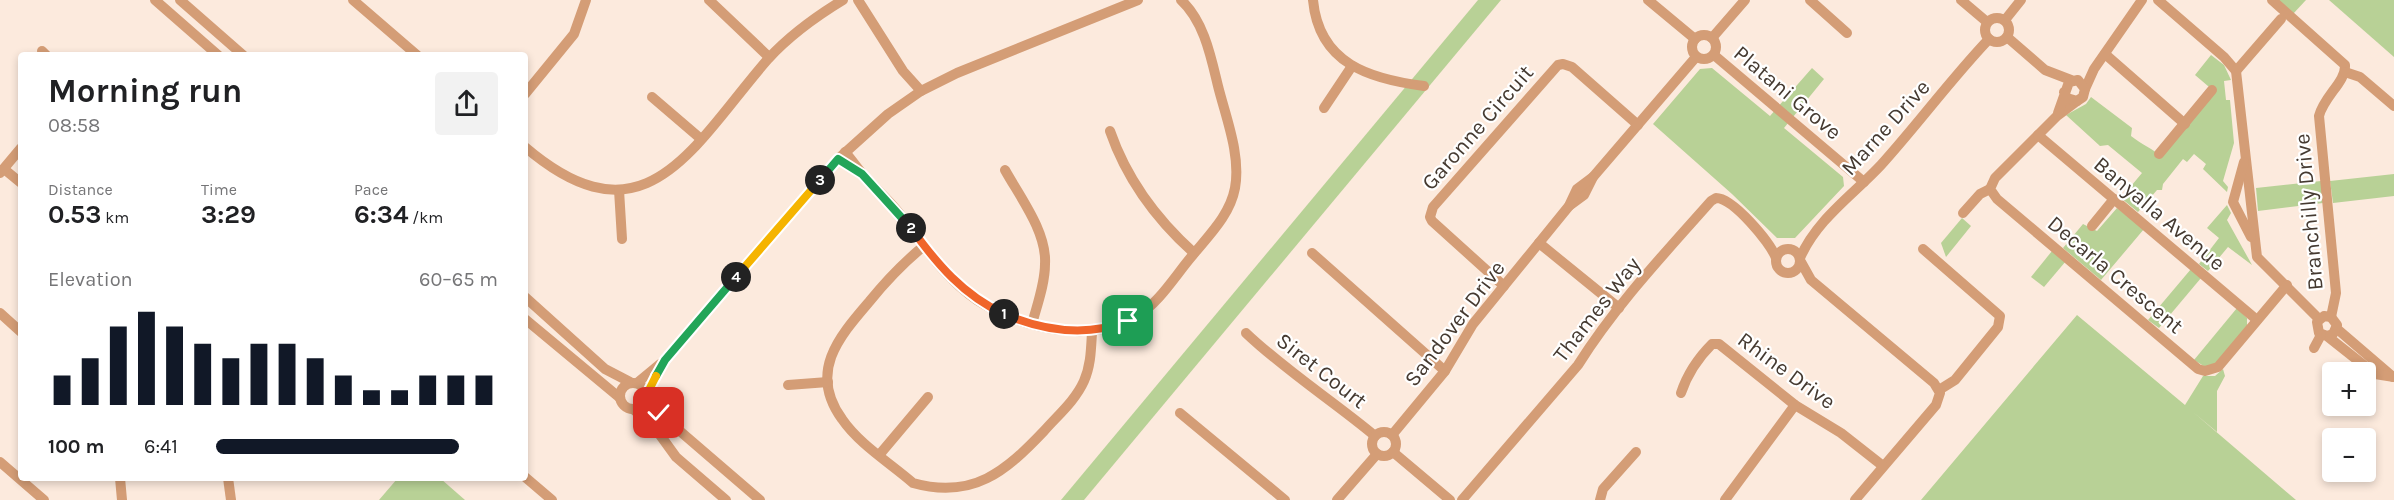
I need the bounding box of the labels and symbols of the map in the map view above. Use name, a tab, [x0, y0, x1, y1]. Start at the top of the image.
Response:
street label: Platani Grove	[1728, 40, 1846, 145]
street label: Garonne Circuit	[1416, 60, 1539, 195]
street label: Marne Drive	[1836, 74, 1936, 181]
street label: Branchilly Drive	[2289, 132, 2329, 291]
street label: Banyalla Avenue	[2088, 151, 2230, 276]
pin: 3	[805, 165, 835, 195]
street label: Decarla Crescent	[2042, 210, 2189, 339]
pin: 2	[896, 213, 926, 243]
street label: Thames Way	[1548, 252, 1646, 367]
street label: Sandover Drive	[1399, 256, 1511, 392]
pin: 4	[721, 262, 751, 292]
pin	[1102, 295, 1153, 346]
pin: 1	[989, 299, 1019, 329]
street label: Siret Court	[1271, 327, 1372, 414]
street label: Rhine Drive	[1732, 327, 1840, 415]
pin	[633, 387, 684, 438]

